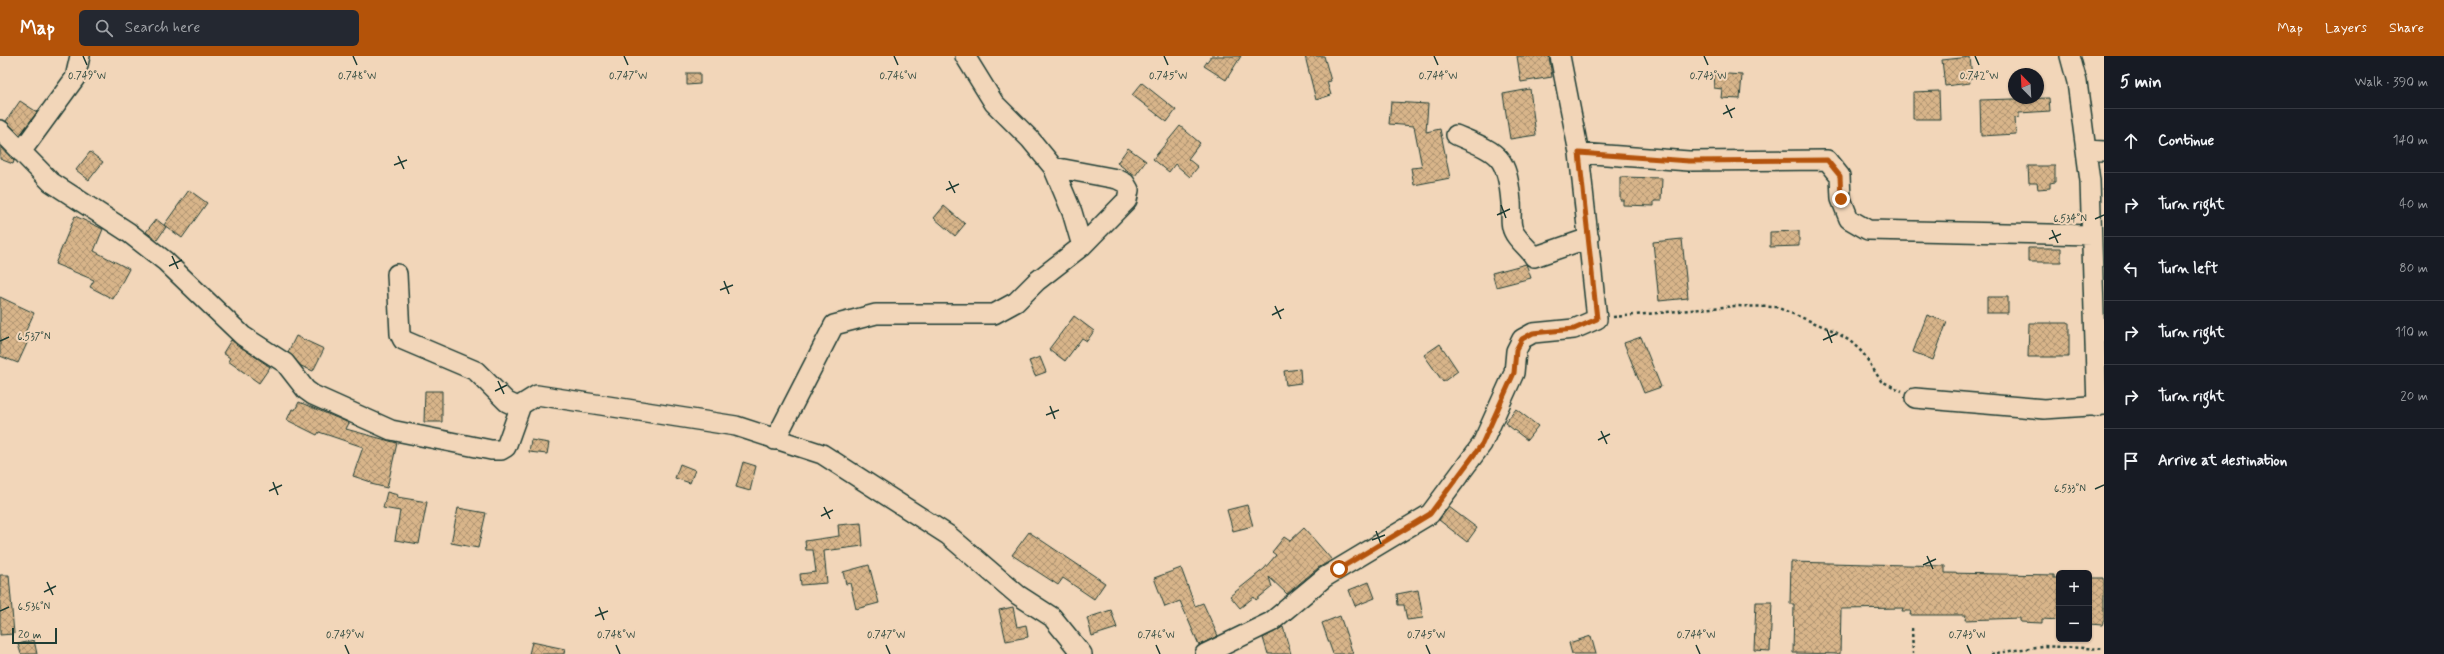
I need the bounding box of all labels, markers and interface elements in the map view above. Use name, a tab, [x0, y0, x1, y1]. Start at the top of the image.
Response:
search box	[79, 10, 359, 46]
text: Map	[20, 16, 55, 41]
icon: search	[93, 17, 115, 39]
text: Search here	[125, 18, 200, 38]
text: Map	[2277, 19, 2303, 37]
text: Layers	[2325, 19, 2367, 37]
text: Share	[2389, 19, 2424, 37]
north arrow	[2008, 68, 2044, 104]
text: 0.749°W	[68, 69, 106, 83]
text: 0.748°W	[338, 69, 376, 83]
text: 0.747°W	[609, 69, 647, 83]
text: 0.746°W	[879, 69, 917, 83]
text: 0.745°W	[1149, 69, 1187, 83]
text: 0.744°W	[1419, 69, 1457, 83]
text: 0.743°W	[1690, 69, 1726, 83]
text: 0.742°W	[1960, 69, 1998, 83]
text: 5 min	[2120, 71, 2162, 93]
text: Walk · 390 m	[2355, 74, 2428, 91]
icon: ahead	[2120, 130, 2142, 152]
text: Continue	[2158, 131, 2214, 151]
text: 140 m	[2393, 132, 2428, 149]
route end	[1832, 190, 1850, 208]
icon: right	[2120, 194, 2142, 216]
text: Turn right	[2158, 195, 2225, 215]
text: 40 m	[2399, 196, 2428, 213]
text: 6.534°N	[2053, 212, 2087, 226]
icon: left	[2120, 258, 2142, 280]
text: Turn left	[2158, 259, 2218, 279]
text: 80 m	[2399, 260, 2428, 277]
icon: right	[2120, 322, 2142, 344]
text: Turn right	[2158, 323, 2225, 343]
text: 110 m	[2395, 324, 2428, 341]
text: 6.537°N	[17, 330, 51, 344]
icon: right	[2120, 386, 2142, 408]
text: Turn right	[2158, 387, 2225, 407]
text: 20 m	[2400, 388, 2428, 405]
icon: arrive	[2120, 450, 2142, 472]
text: Arrive at destination	[2158, 451, 2287, 471]
text: 6.533°N	[2054, 482, 2086, 496]
route start	[1330, 560, 1348, 578]
map controls	[2056, 570, 2092, 642]
button: +	[2056, 570, 2092, 606]
text: 6.536°N	[18, 600, 51, 614]
button: −	[2056, 606, 2092, 642]
scale bar	[12, 626, 57, 645]
text: 20 m	[18, 628, 41, 642]
text: 0.749°W	[326, 628, 364, 642]
text: 0.748°W	[597, 628, 635, 642]
text: 0.747°W	[867, 628, 905, 642]
text: 0.746°W	[1137, 628, 1175, 642]
text: 0.745°W	[1407, 628, 1445, 642]
text: 0.744°W	[1677, 628, 1715, 642]
text: 0.743°W	[1949, 628, 1985, 642]

